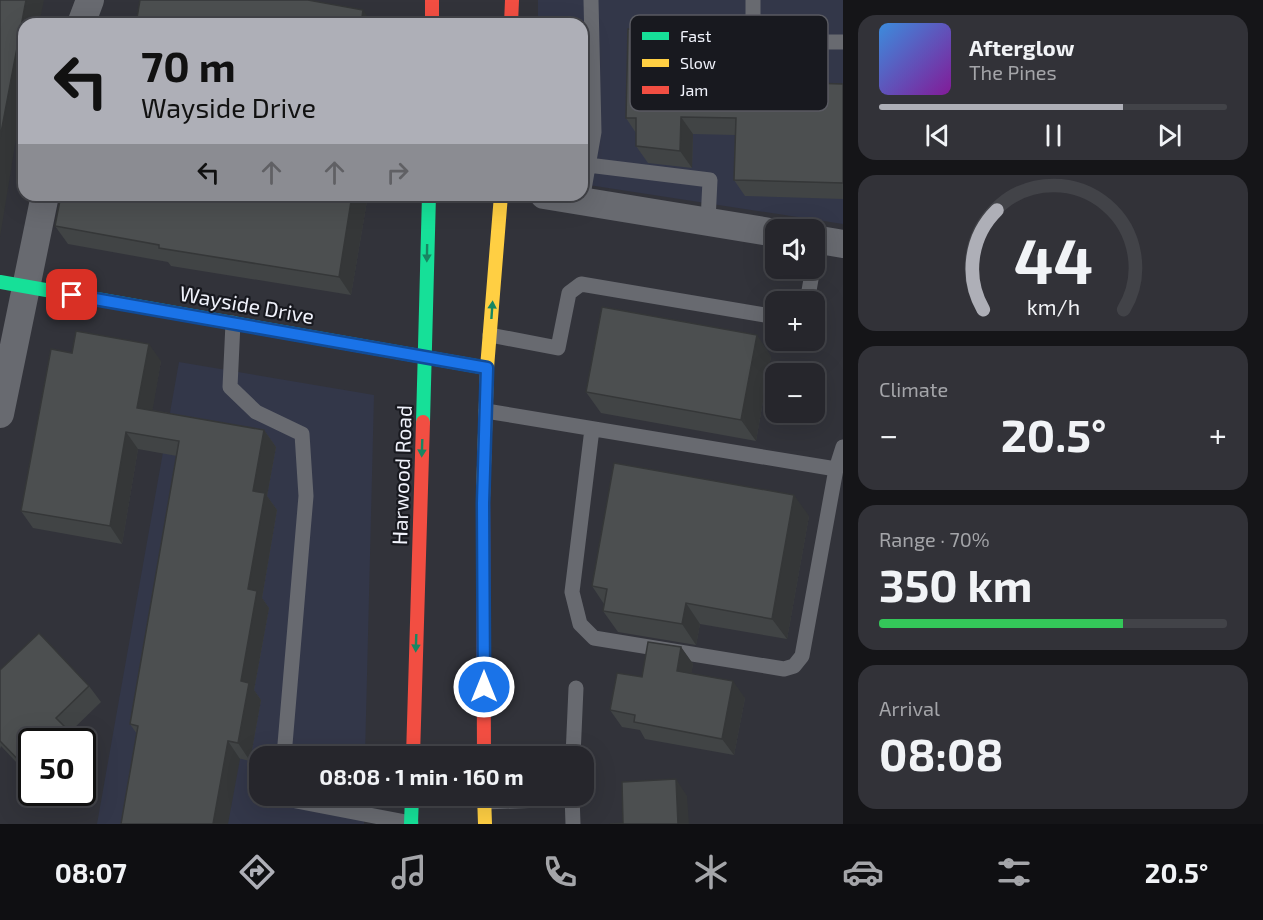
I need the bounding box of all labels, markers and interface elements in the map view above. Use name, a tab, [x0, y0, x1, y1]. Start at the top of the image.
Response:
legend	[630, 15, 828, 111]
text: Fast	[680, 26, 711, 45]
text: Afterglow	[969, 34, 1074, 60]
text: 70 m	[141, 40, 236, 90]
icon: left	[42, 42, 120, 120]
text: Slow	[680, 53, 716, 72]
text: The Pines	[969, 60, 1057, 84]
text: Jam	[680, 80, 708, 99]
text: Wayside Drive	[141, 91, 316, 123]
icon: previous	[921, 119, 954, 152]
icon: pause	[1037, 119, 1070, 152]
icon: next	[1153, 119, 1186, 152]
icon: left	[192, 156, 225, 189]
icon: ahead	[255, 156, 288, 189]
icon: ahead	[318, 156, 351, 189]
icon: right	[381, 156, 414, 189]
map controls	[765, 219, 825, 423]
button: sound	[765, 219, 825, 279]
text: 44	[1013, 222, 1093, 297]
one-way arrow	[423, 244, 432, 263]
pin	[46, 269, 97, 320]
icon: arrive	[55, 278, 88, 311]
street label: Wayside Drive	[178, 280, 316, 328]
button: +	[765, 291, 825, 351]
text: km/h	[1026, 294, 1080, 319]
one-way arrow	[487, 300, 497, 319]
button: −	[765, 363, 825, 423]
text: Climate	[879, 377, 948, 401]
street label: Harwood Road	[386, 405, 416, 545]
text: 20.5°	[1001, 407, 1106, 461]
text: −	[879, 414, 898, 454]
text: +	[1209, 414, 1227, 454]
one-way arrow	[418, 439, 427, 458]
text: Range · 70%	[879, 527, 990, 551]
text: 350 km	[879, 557, 1032, 611]
one-way arrow	[412, 634, 421, 653]
position arrow	[452, 655, 516, 719]
text: Arrival	[879, 696, 940, 720]
text: 08:08	[879, 726, 1003, 780]
speed limit sign: 50	[18, 728, 96, 806]
text: 08:08 · 1 min · 160 m	[319, 763, 524, 789]
icon: directions	[236, 851, 278, 893]
icon: music	[388, 851, 430, 893]
icon: phone	[539, 851, 581, 893]
icon: climate	[690, 851, 732, 893]
icon: car	[842, 851, 884, 893]
icon: filters	[993, 851, 1035, 893]
text: 08:07	[55, 856, 127, 888]
text: 20.5°	[1145, 856, 1208, 888]

